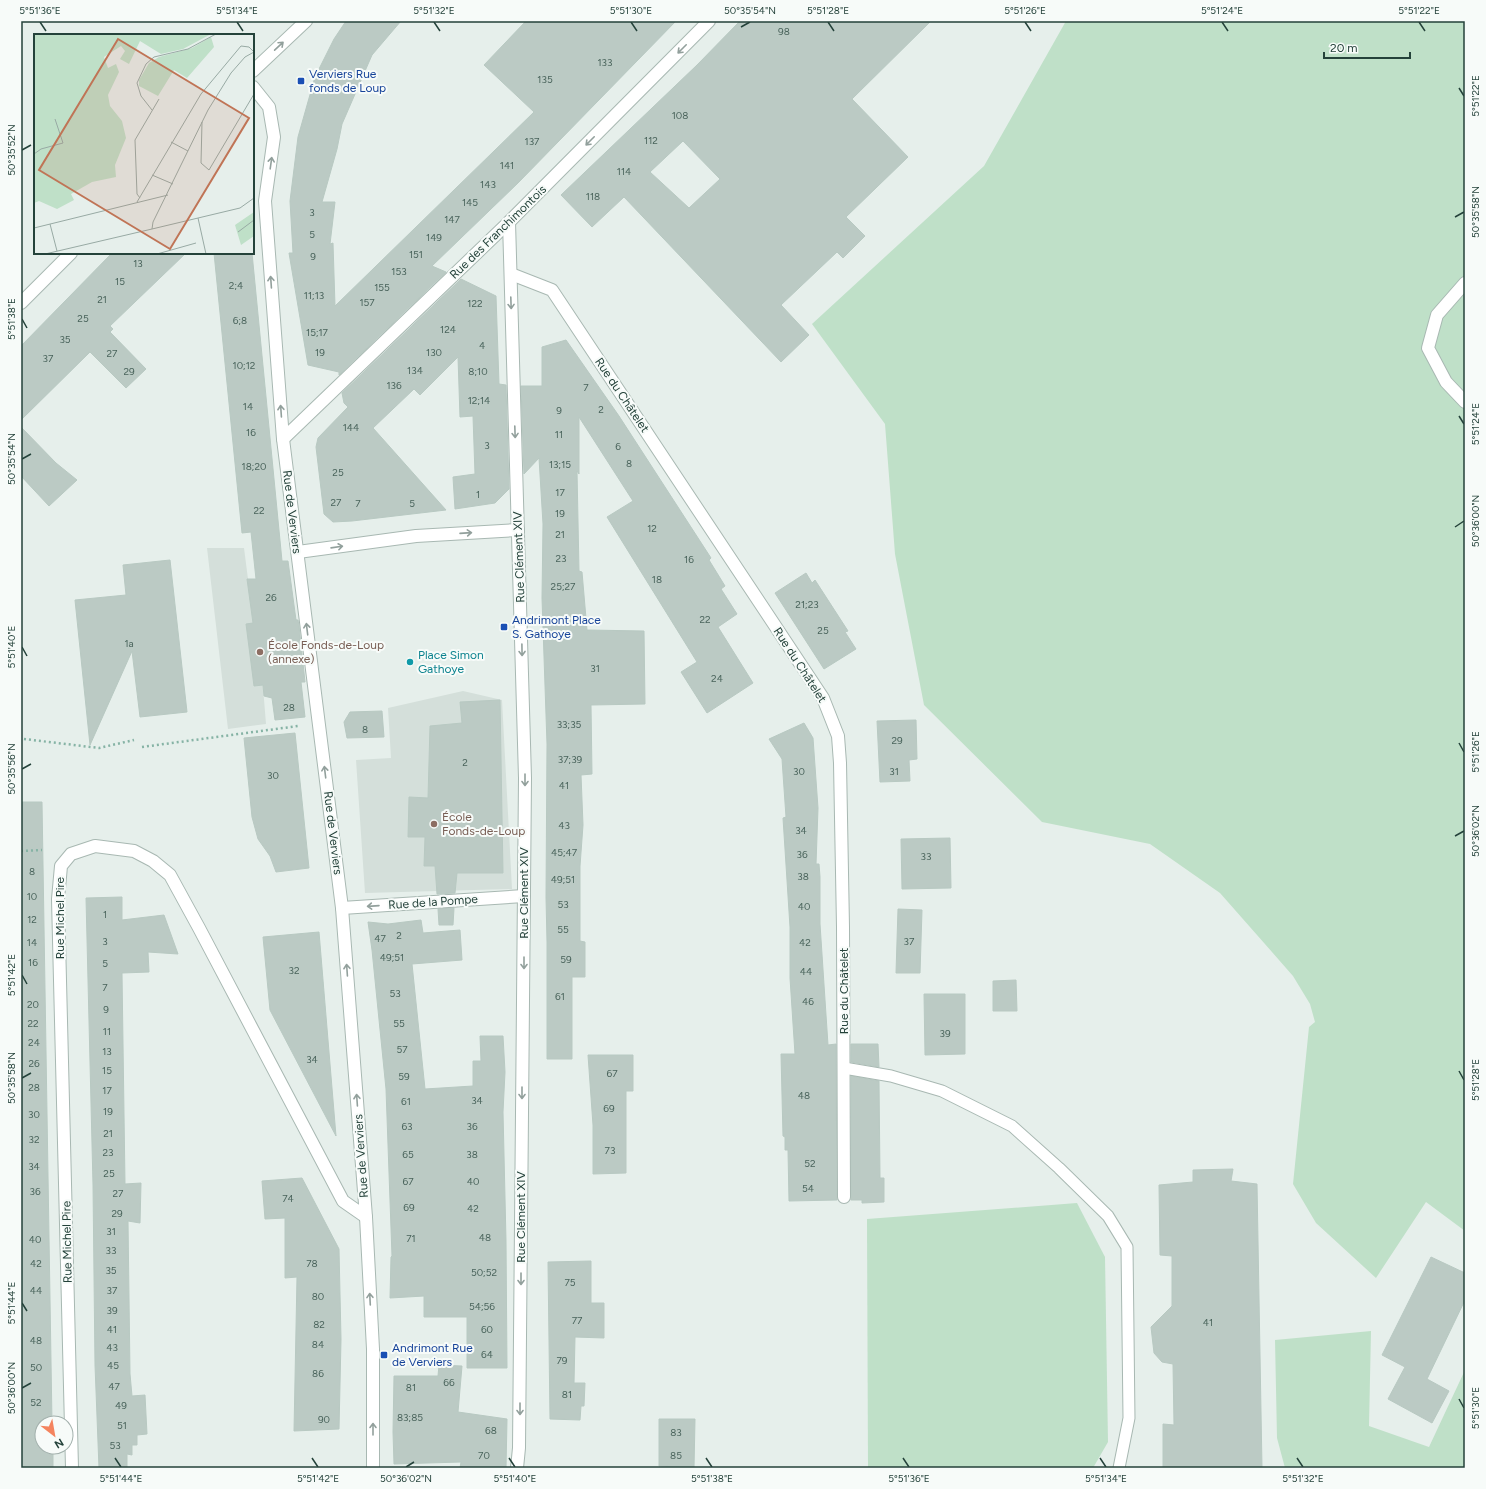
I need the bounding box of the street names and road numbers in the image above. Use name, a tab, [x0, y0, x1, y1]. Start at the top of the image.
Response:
street label: Rue des Franchimontois	[447, 182, 549, 282]
street label: Rue du Châtelet	[592, 355, 652, 435]
street label: Rue de Verviers	[280, 469, 304, 555]
street label: Rue Clément XIV	[510, 510, 528, 603]
street label: Rue du Châtelet	[771, 625, 830, 706]
street label: Rue de Verviers	[321, 790, 345, 876]
street label: Rue Clément XIV	[517, 847, 531, 939]
street label: Rue Michel Pire	[53, 876, 67, 959]
street label: Rue de la Pompe	[388, 892, 479, 912]
street label: Rue du Châtelet	[837, 947, 851, 1034]
street label: Rue de Verviers	[351, 1113, 371, 1198]
street label: Rue Clément XIV	[514, 1171, 528, 1263]
street label: Rue Michel Pire	[59, 1200, 75, 1283]

